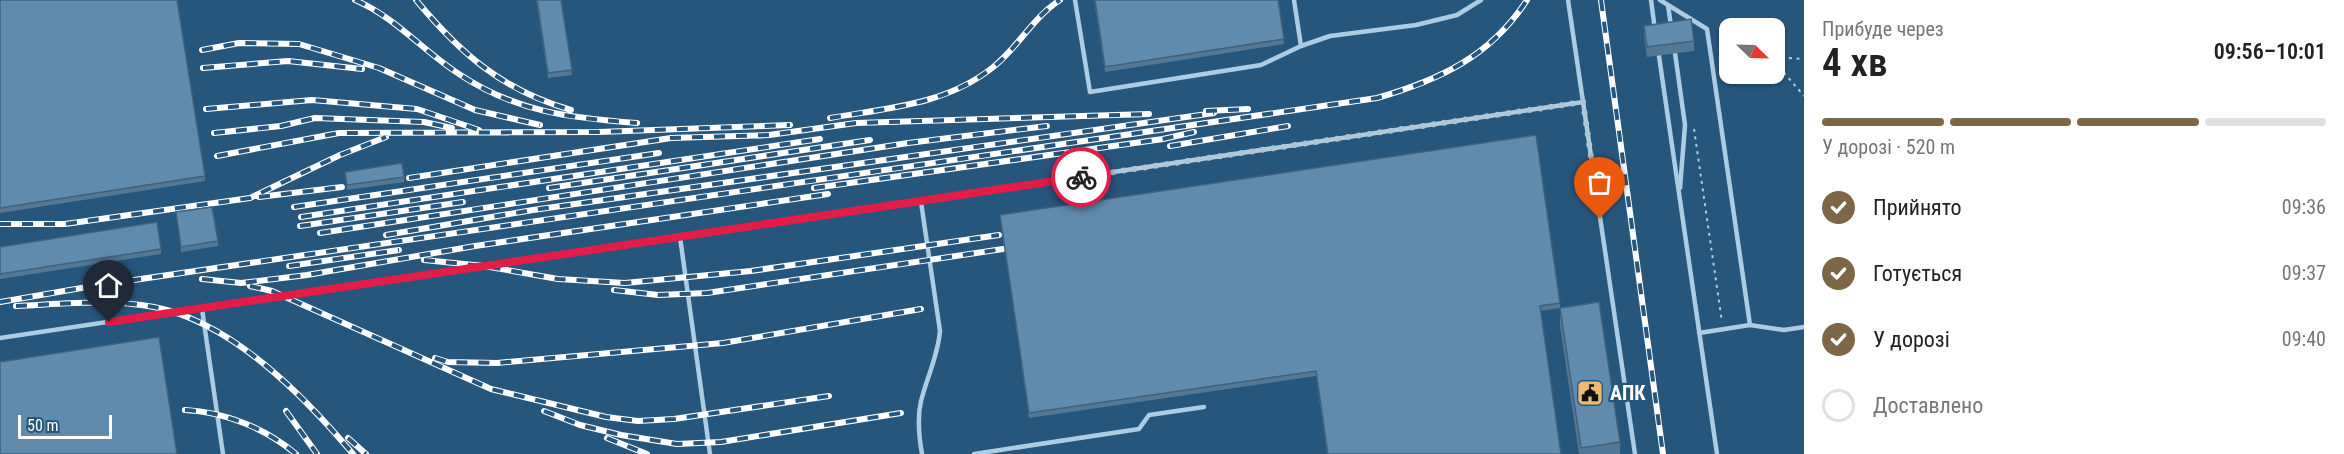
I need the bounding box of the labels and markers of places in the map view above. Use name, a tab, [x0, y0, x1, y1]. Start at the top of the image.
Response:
pin	[1574, 157, 1625, 219]
pin	[83, 260, 134, 322]
public building icon: АПК	[1575, 378, 1605, 408]
place label: АПК	[1610, 381, 1646, 405]

